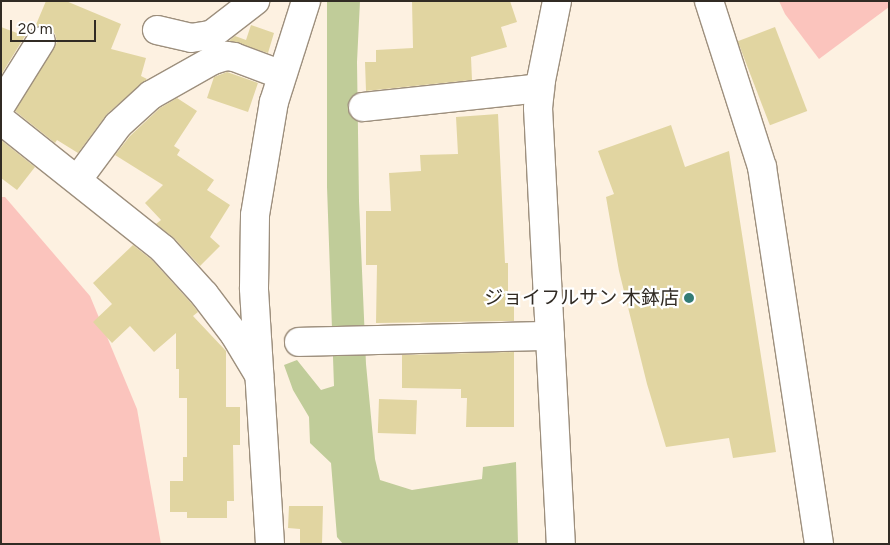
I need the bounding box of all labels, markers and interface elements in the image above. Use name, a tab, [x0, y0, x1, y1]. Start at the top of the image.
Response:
scale bar	[12, 10, 99, 42]
text: 20 m	[18, 20, 52, 38]
place label: ジョイフルサン 木鉢店	[484, 287, 679, 309]
marker: ジョイフルサン 木鉢店	[683, 292, 695, 304]

